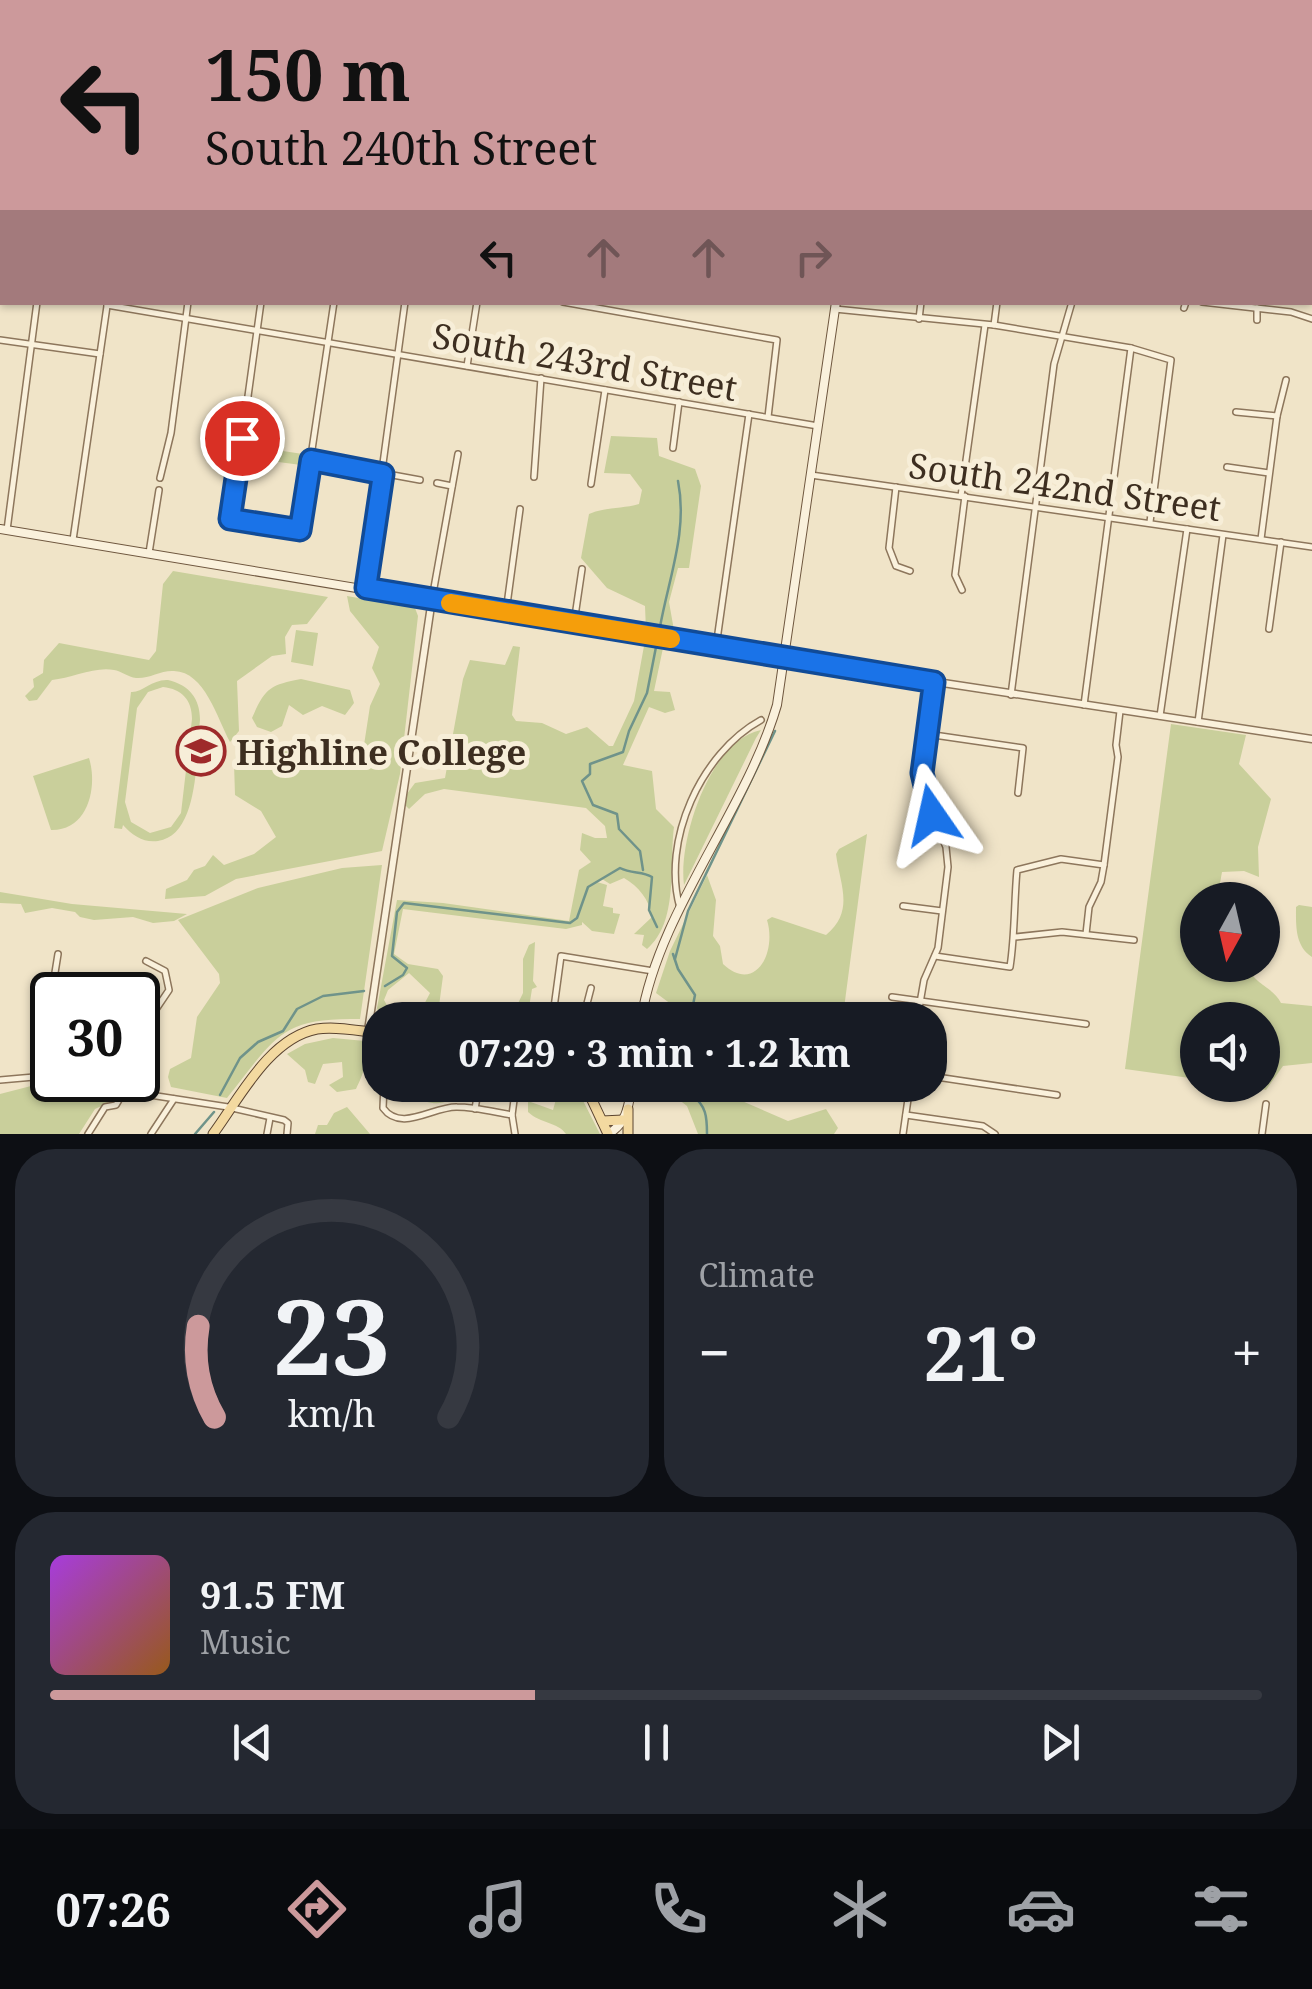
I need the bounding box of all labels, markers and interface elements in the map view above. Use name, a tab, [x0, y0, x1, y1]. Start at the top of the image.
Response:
text: 150 m	[205, 26, 411, 122]
icon: left	[40, 40, 170, 170]
text: South 240th Street	[205, 117, 597, 178]
icon: left	[471, 230, 526, 285]
icon: ahead	[576, 230, 631, 285]
icon: ahead	[681, 230, 736, 285]
icon: right	[786, 230, 841, 285]
street label: South 243rd Street	[429, 311, 741, 411]
pin	[200, 396, 285, 481]
icon: arrive	[215, 411, 270, 466]
street label: South 242nd Street	[906, 441, 1224, 531]
school or university icon: Highline College	[175, 725, 227, 777]
place label: Highline College	[236, 728, 526, 775]
position arrow	[880, 763, 984, 867]
north arrow	[1180, 882, 1280, 982]
map controls	[1180, 882, 1280, 1102]
speed limit sign: 30	[30, 972, 160, 1102]
button: sound	[1180, 1002, 1280, 1102]
text: 07:29 · 3 min · 1.2 km	[458, 1026, 851, 1078]
text: Climate	[699, 1253, 815, 1296]
text: 23	[273, 1264, 391, 1405]
text: 21°	[923, 1301, 1038, 1403]
text: −	[699, 1314, 730, 1389]
text: +	[1231, 1314, 1262, 1389]
text: km/h	[288, 1389, 376, 1437]
text: 91.5 FM	[200, 1568, 345, 1620]
text: Music	[200, 1620, 291, 1663]
icon: previous	[225, 1715, 280, 1770]
icon: pause	[629, 1715, 684, 1770]
icon: next	[1033, 1715, 1088, 1770]
icon: directions	[282, 1874, 352, 1944]
icon: music	[463, 1874, 533, 1944]
icon: phone	[644, 1874, 714, 1944]
icon: climate	[825, 1874, 895, 1944]
icon: car	[1006, 1874, 1076, 1944]
icon: filters	[1186, 1874, 1256, 1944]
text: 07:26	[55, 1879, 171, 1940]

